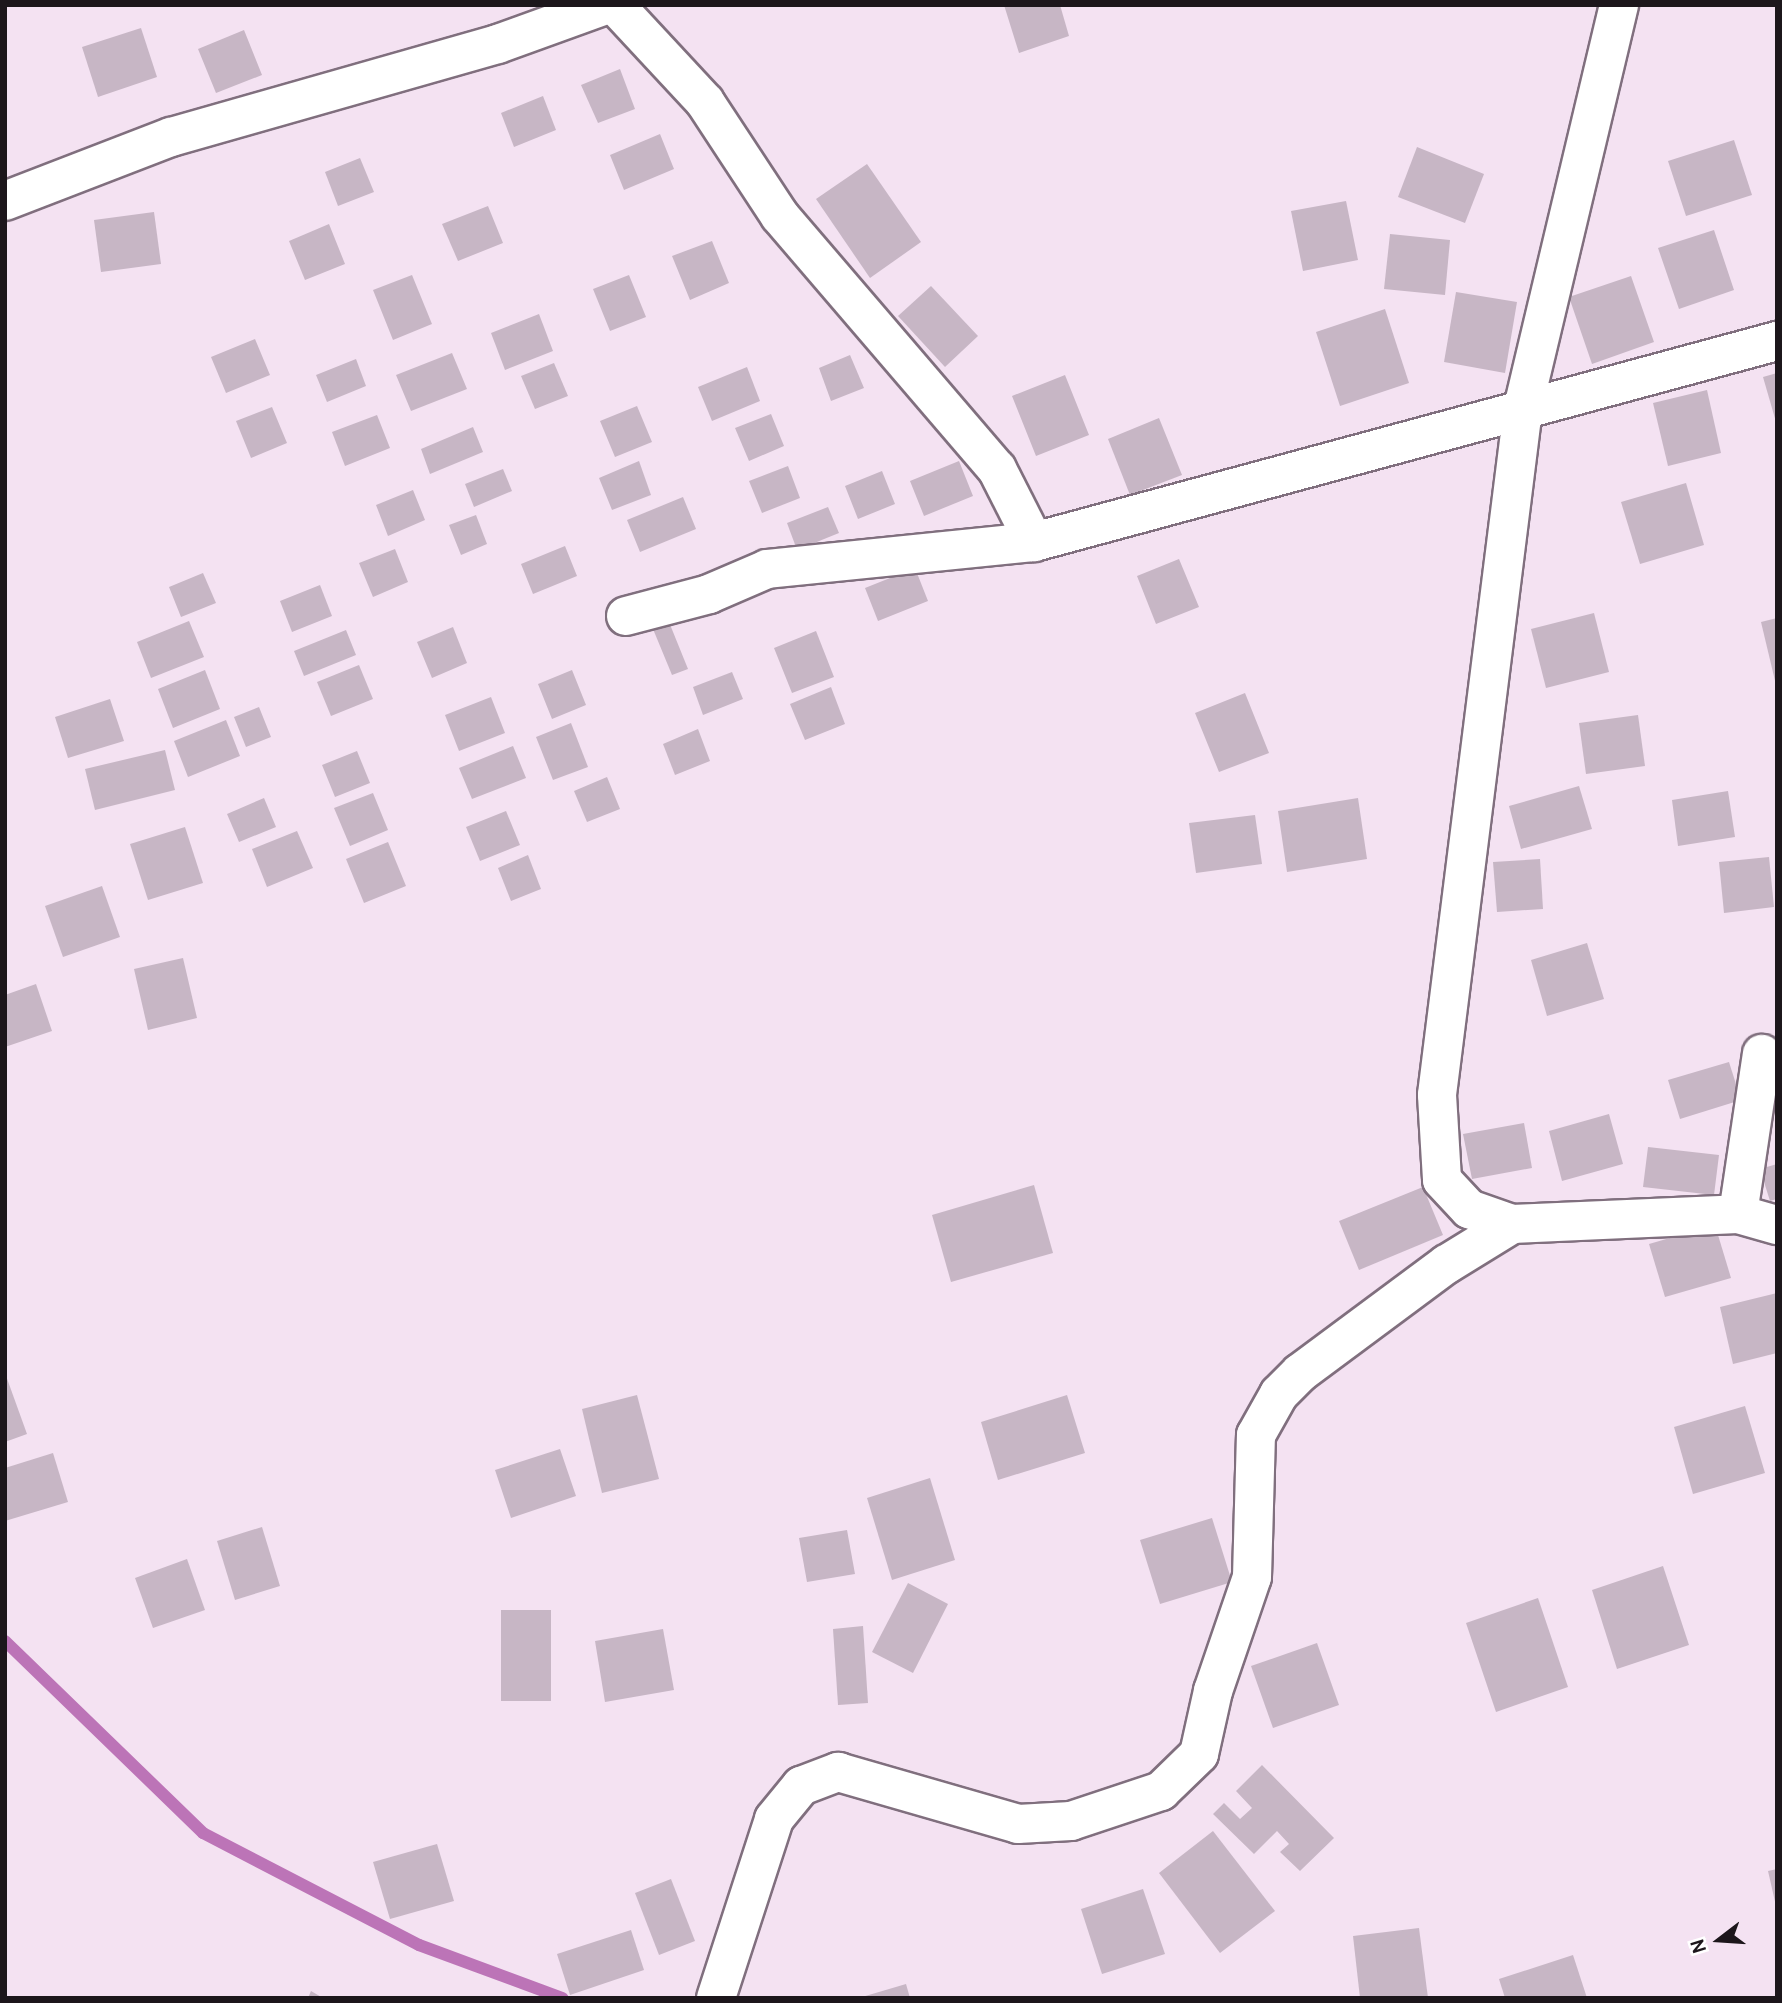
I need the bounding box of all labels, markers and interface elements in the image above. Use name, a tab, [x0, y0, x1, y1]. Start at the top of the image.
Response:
north arrow	[1684, 1905, 1754, 1975]
text: N	[1685, 1936, 1711, 1956]

